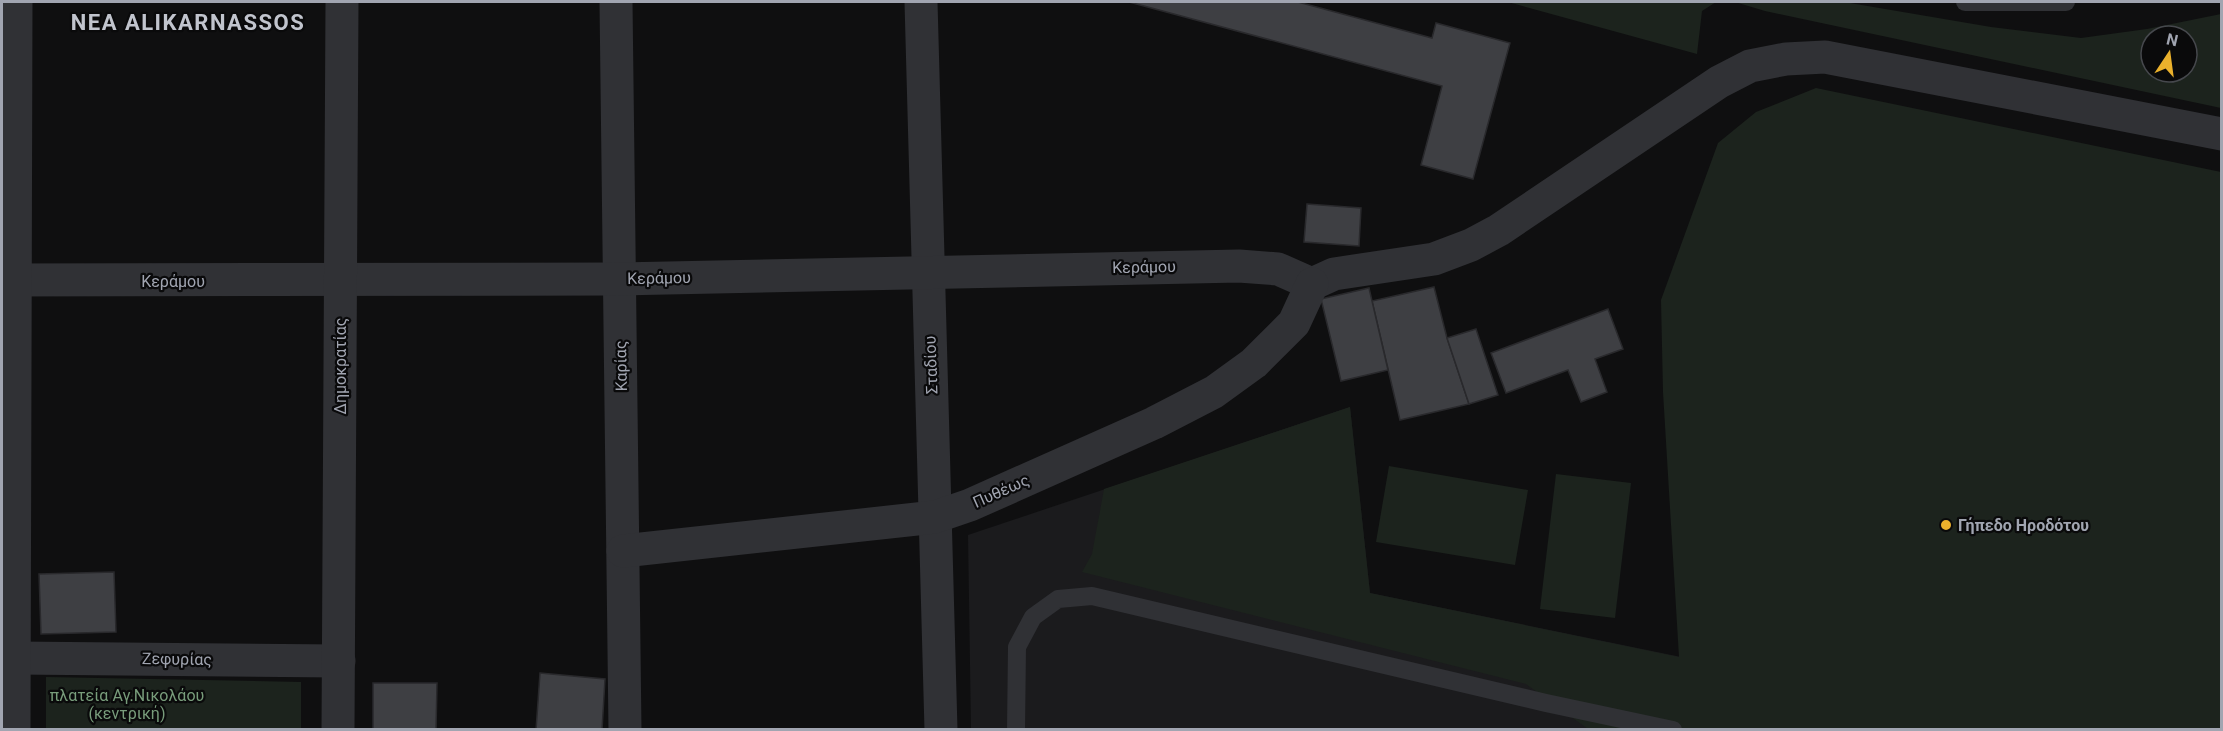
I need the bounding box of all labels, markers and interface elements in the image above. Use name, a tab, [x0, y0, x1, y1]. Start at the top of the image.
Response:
district label: NEA ALIKARNASSOS	[71, 10, 305, 35]
north arrow	[2139, 24, 2199, 84]
text: N	[2165, 29, 2180, 50]
street label: Κεράμου	[1112, 257, 1176, 277]
street label: Κεράμου	[627, 268, 691, 288]
street label: Κεράμου	[141, 272, 205, 291]
street label: Δημοκρατίας	[331, 318, 350, 414]
street label: Σταδίου	[920, 335, 942, 395]
street label: Καρίας	[611, 340, 631, 392]
street label: Πυθέως	[970, 470, 1032, 512]
place label: Γήπεδο Ηροδότου	[1958, 516, 2089, 535]
marker: Γήπεδο Ηροδότου	[1939, 518, 1953, 532]
street label: Ζεφυρίας	[142, 649, 212, 669]
park label: πλατεία Αγ.Νικολάου (κεντρική)	[50, 686, 204, 723]

